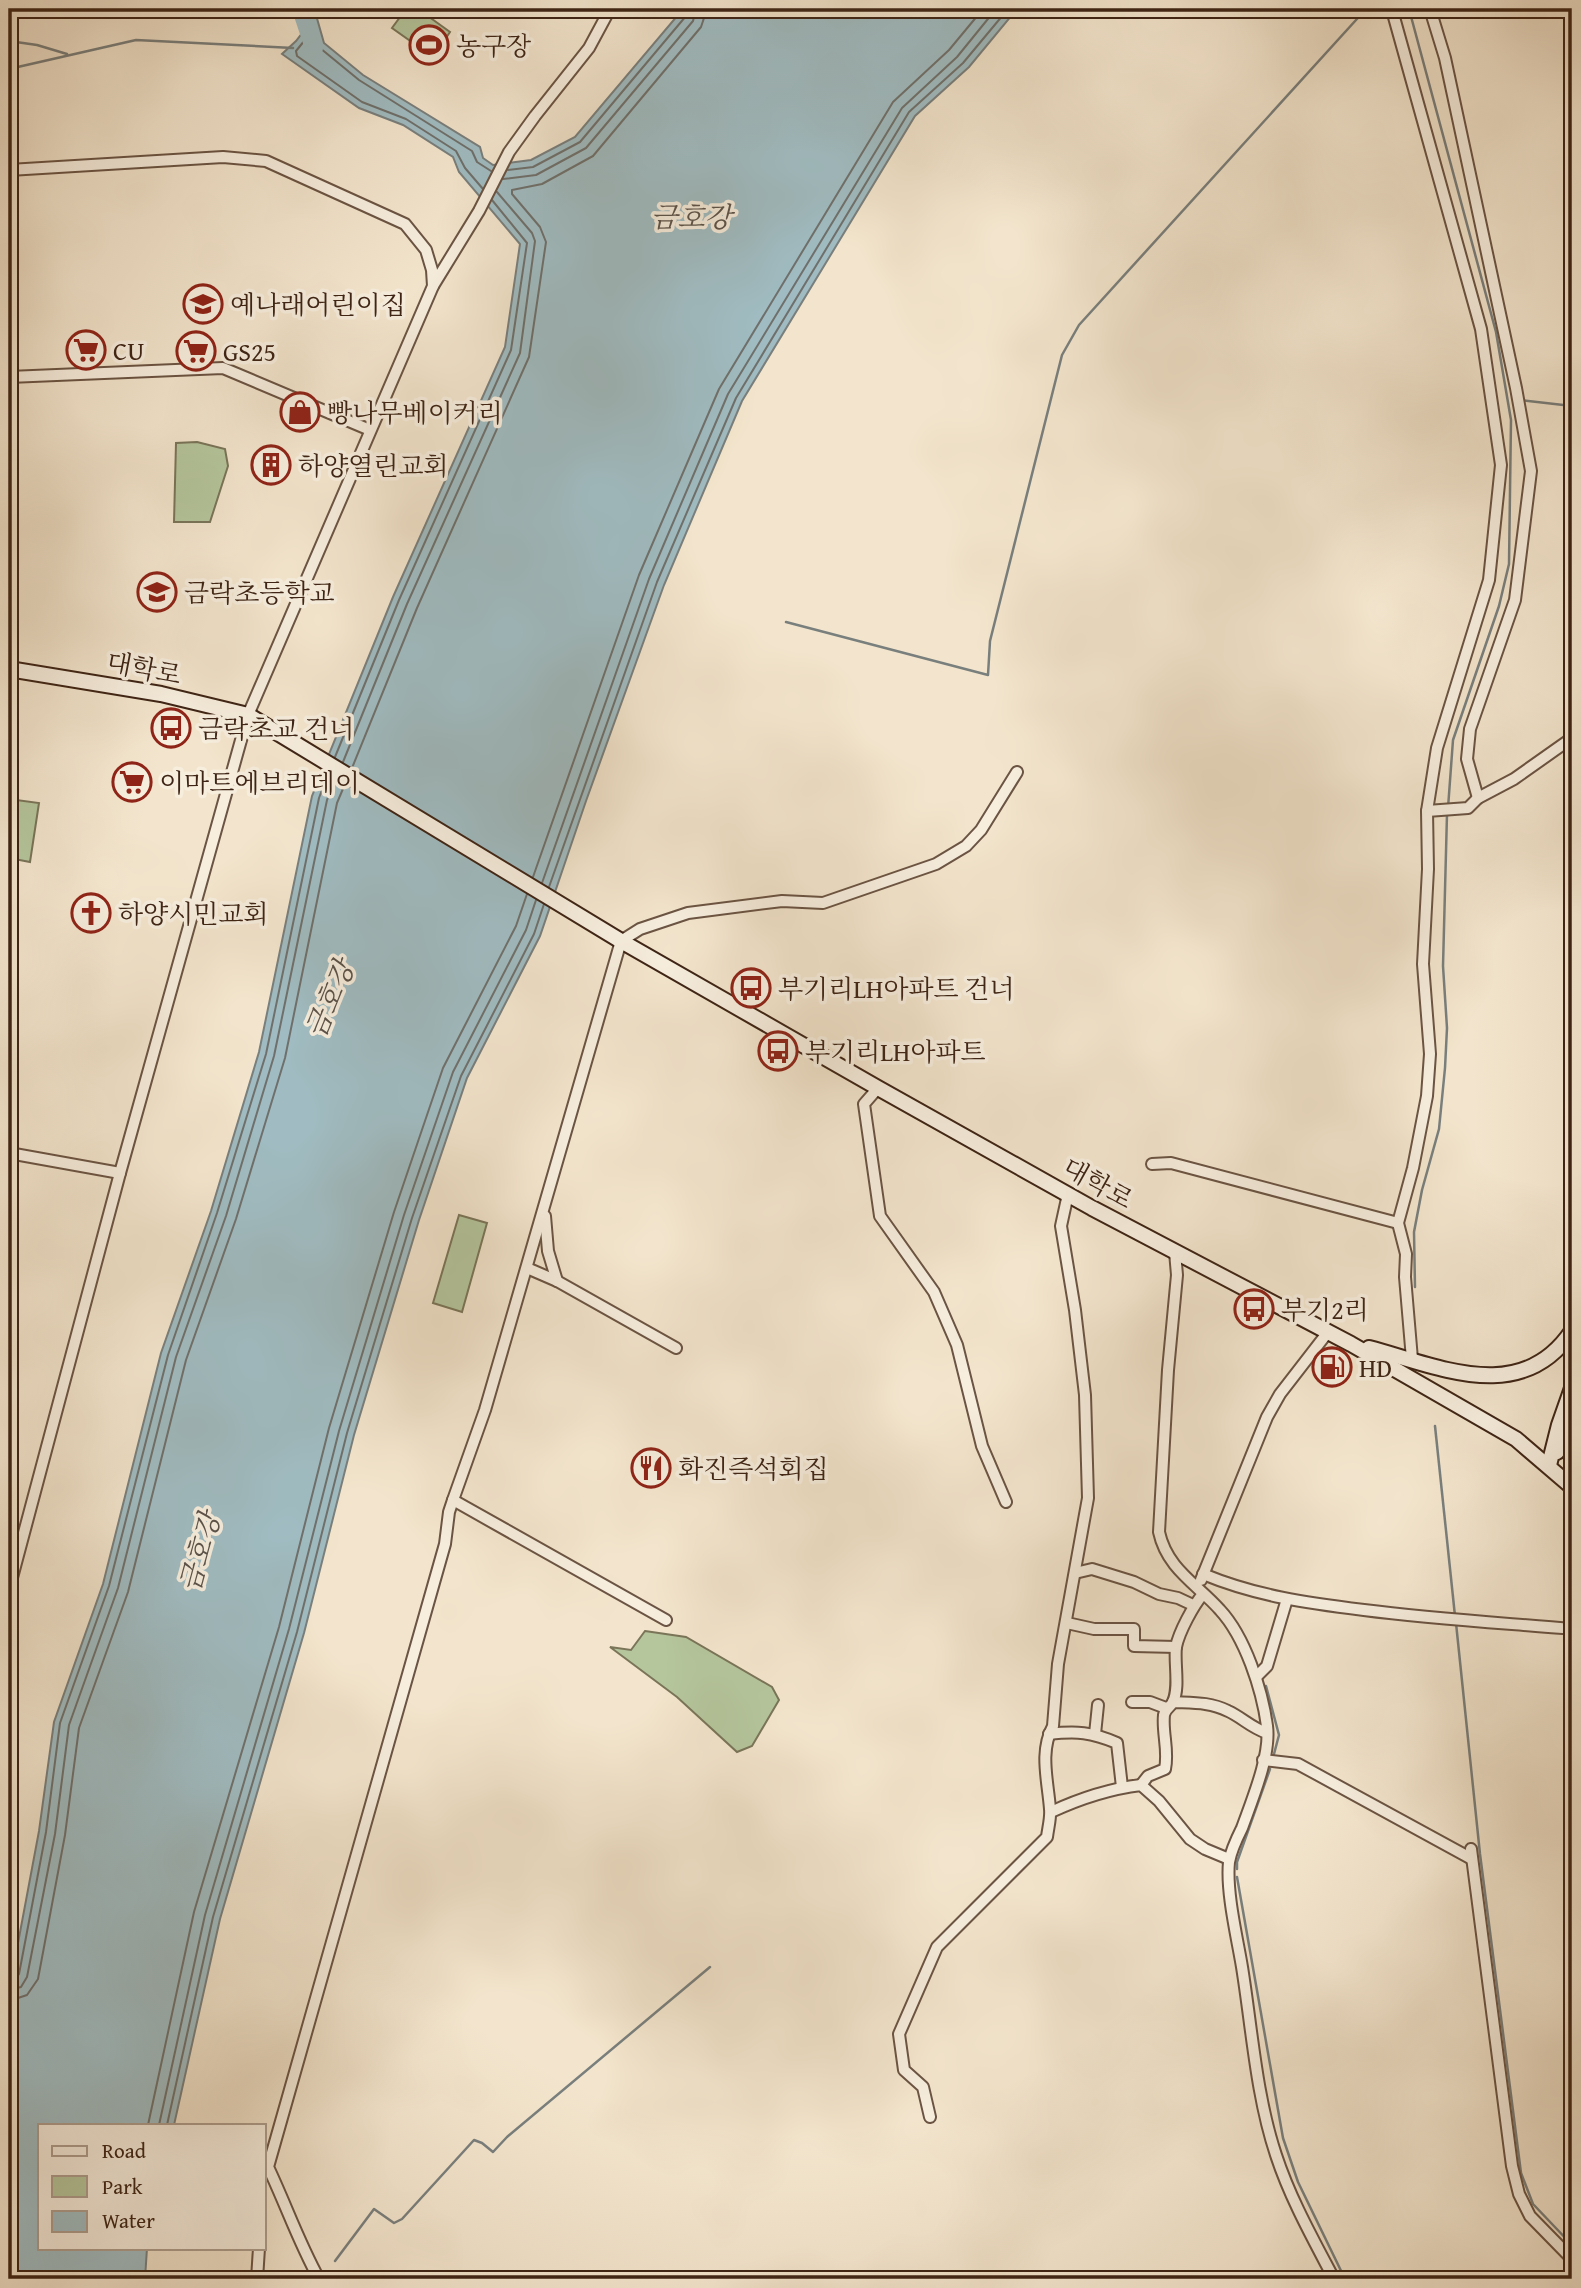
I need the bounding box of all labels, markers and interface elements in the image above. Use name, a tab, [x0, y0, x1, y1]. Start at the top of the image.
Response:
sports icon: 농구장	[408, 24, 450, 66]
place label: 농구장	[456, 26, 531, 65]
water label: 금호강	[650, 196, 736, 237]
school or university icon: 예나래어린이집	[182, 283, 224, 325]
place label: 예나래어린이집	[230, 285, 406, 324]
supermarket icon: CU	[65, 329, 107, 371]
supermarket icon: GS25	[175, 330, 217, 372]
place label: CU	[113, 331, 144, 370]
place label: GS25	[223, 332, 276, 371]
shop icon: 빵나무베이커리	[279, 391, 321, 433]
place label: 빵나무베이커리	[327, 393, 503, 432]
building icon: 하양열린교회	[250, 444, 292, 486]
place label: 하양열린교회	[298, 446, 449, 485]
school or university icon: 금락초등학교	[136, 571, 178, 613]
place label: 금락초등학교	[184, 573, 335, 612]
street label: 대학로	[103, 642, 185, 694]
bus stop icon: 금락초교 건너	[150, 707, 192, 749]
place label: 금락초교 건너	[198, 709, 354, 748]
supermarket icon: 이마트에브리데이	[111, 761, 153, 803]
place label: 이마트에브리데이	[159, 763, 360, 802]
church icon: 하양시민교회	[70, 892, 112, 934]
place label: 하양시민교회	[118, 894, 269, 933]
water label: 금호강	[294, 950, 365, 1044]
bus stop icon: 부기리LH아파트 건너	[730, 967, 772, 1009]
place label: 부기리LH아파트 건너	[778, 969, 1015, 1008]
bus stop icon: 부기리LH아파트	[757, 1030, 799, 1072]
place label: 부기리LH아파트	[805, 1032, 986, 1071]
street label: 대학로	[1056, 1148, 1140, 1218]
bus stop icon: 부기2리	[1233, 1288, 1275, 1330]
place label: 부기2리	[1281, 1290, 1369, 1329]
fuel station icon: HD	[1311, 1346, 1353, 1388]
place label: HD	[1359, 1348, 1392, 1387]
restaurant icon: 화진즉석회집	[630, 1447, 672, 1489]
place label: 화진즉석회집	[678, 1449, 829, 1488]
water label: 금호강	[168, 1504, 231, 1597]
legend	[38, 2124, 266, 2250]
text: Road	[102, 2135, 147, 2166]
text: Park	[102, 2171, 143, 2202]
text: Water	[102, 2205, 155, 2236]

